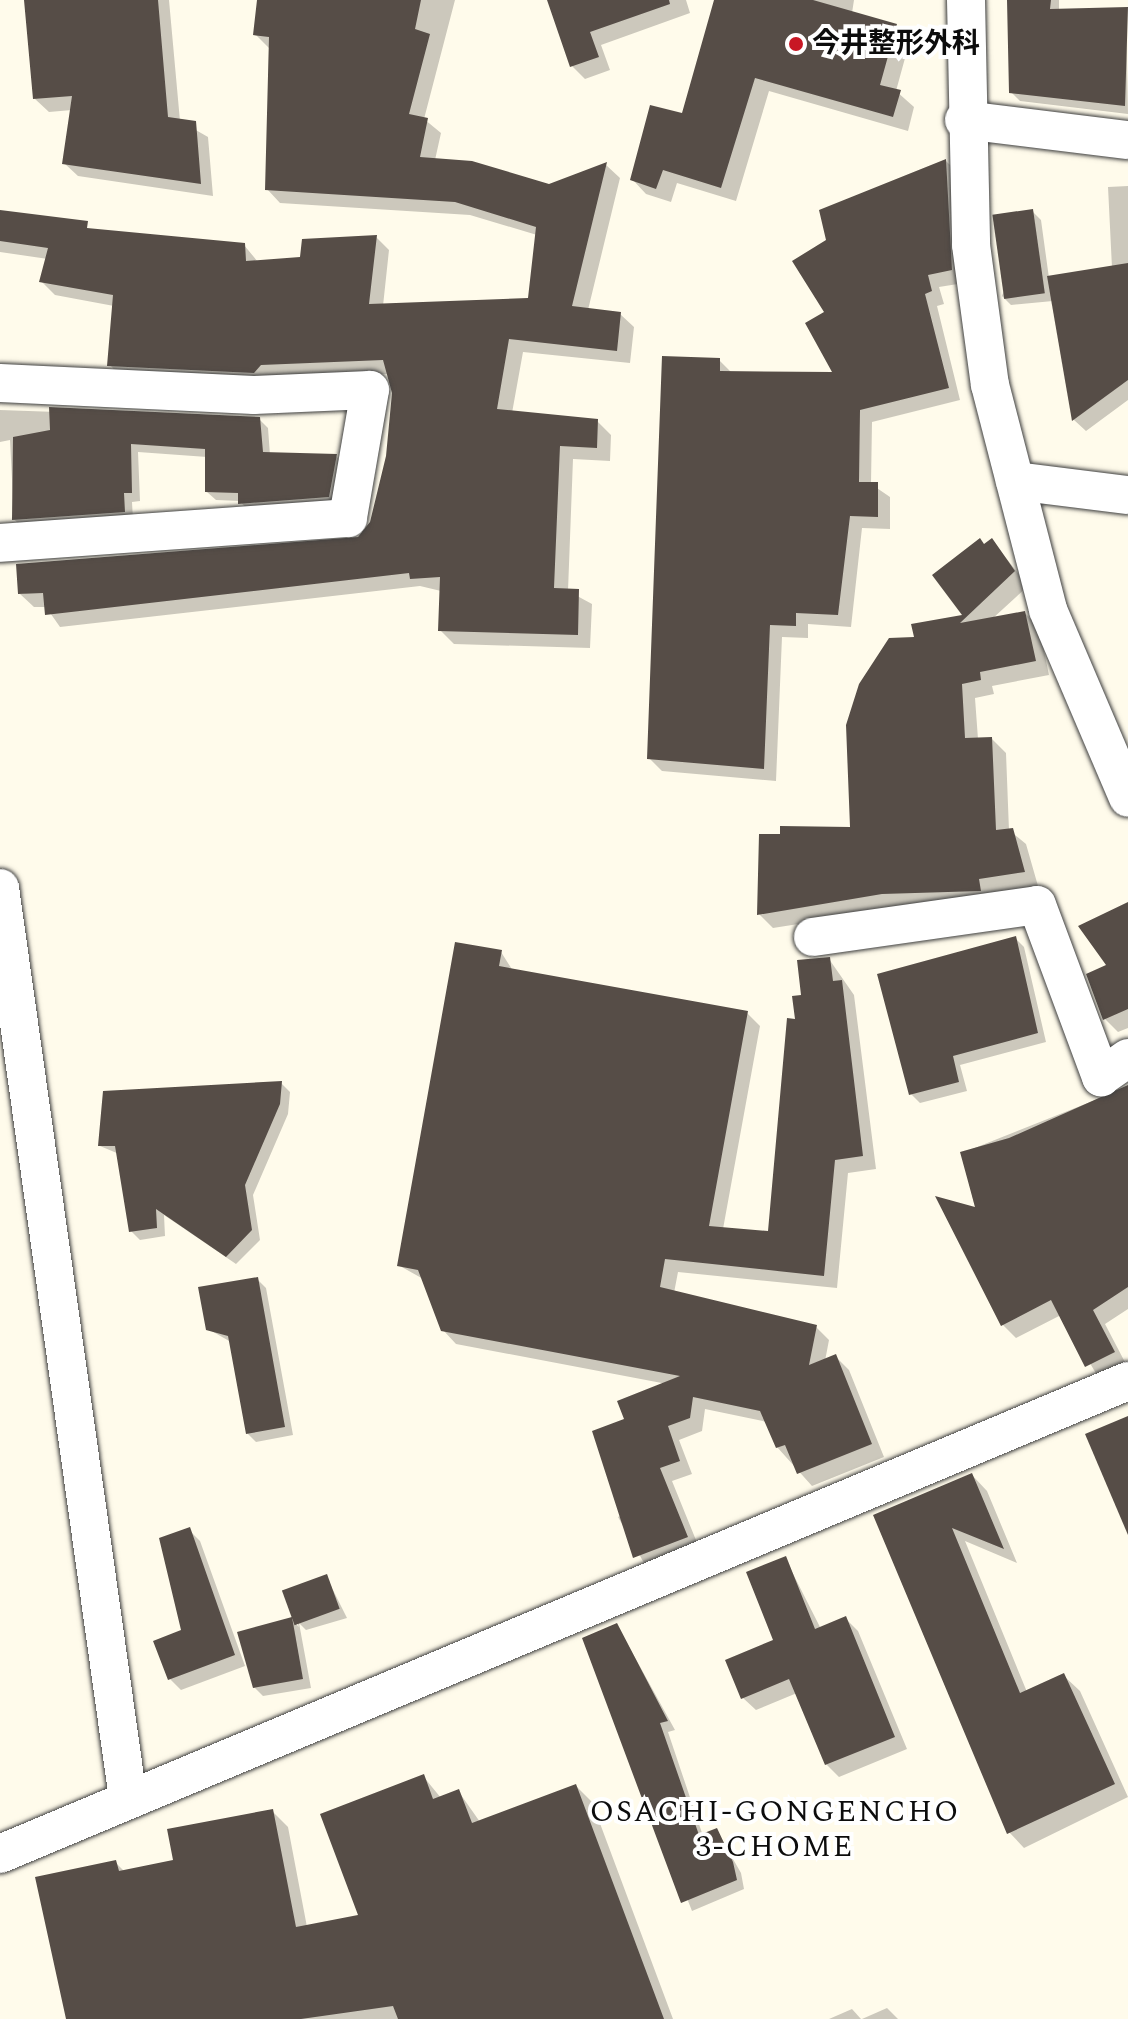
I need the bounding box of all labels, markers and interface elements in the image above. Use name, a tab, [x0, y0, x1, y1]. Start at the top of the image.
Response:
place label: 今井整形外科	[812, 27, 980, 61]
marker: 今井整形外科	[787, 35, 805, 53]
district label: OSACHI-GONGENCHO 3-CHOME	[590, 1794, 960, 1864]

